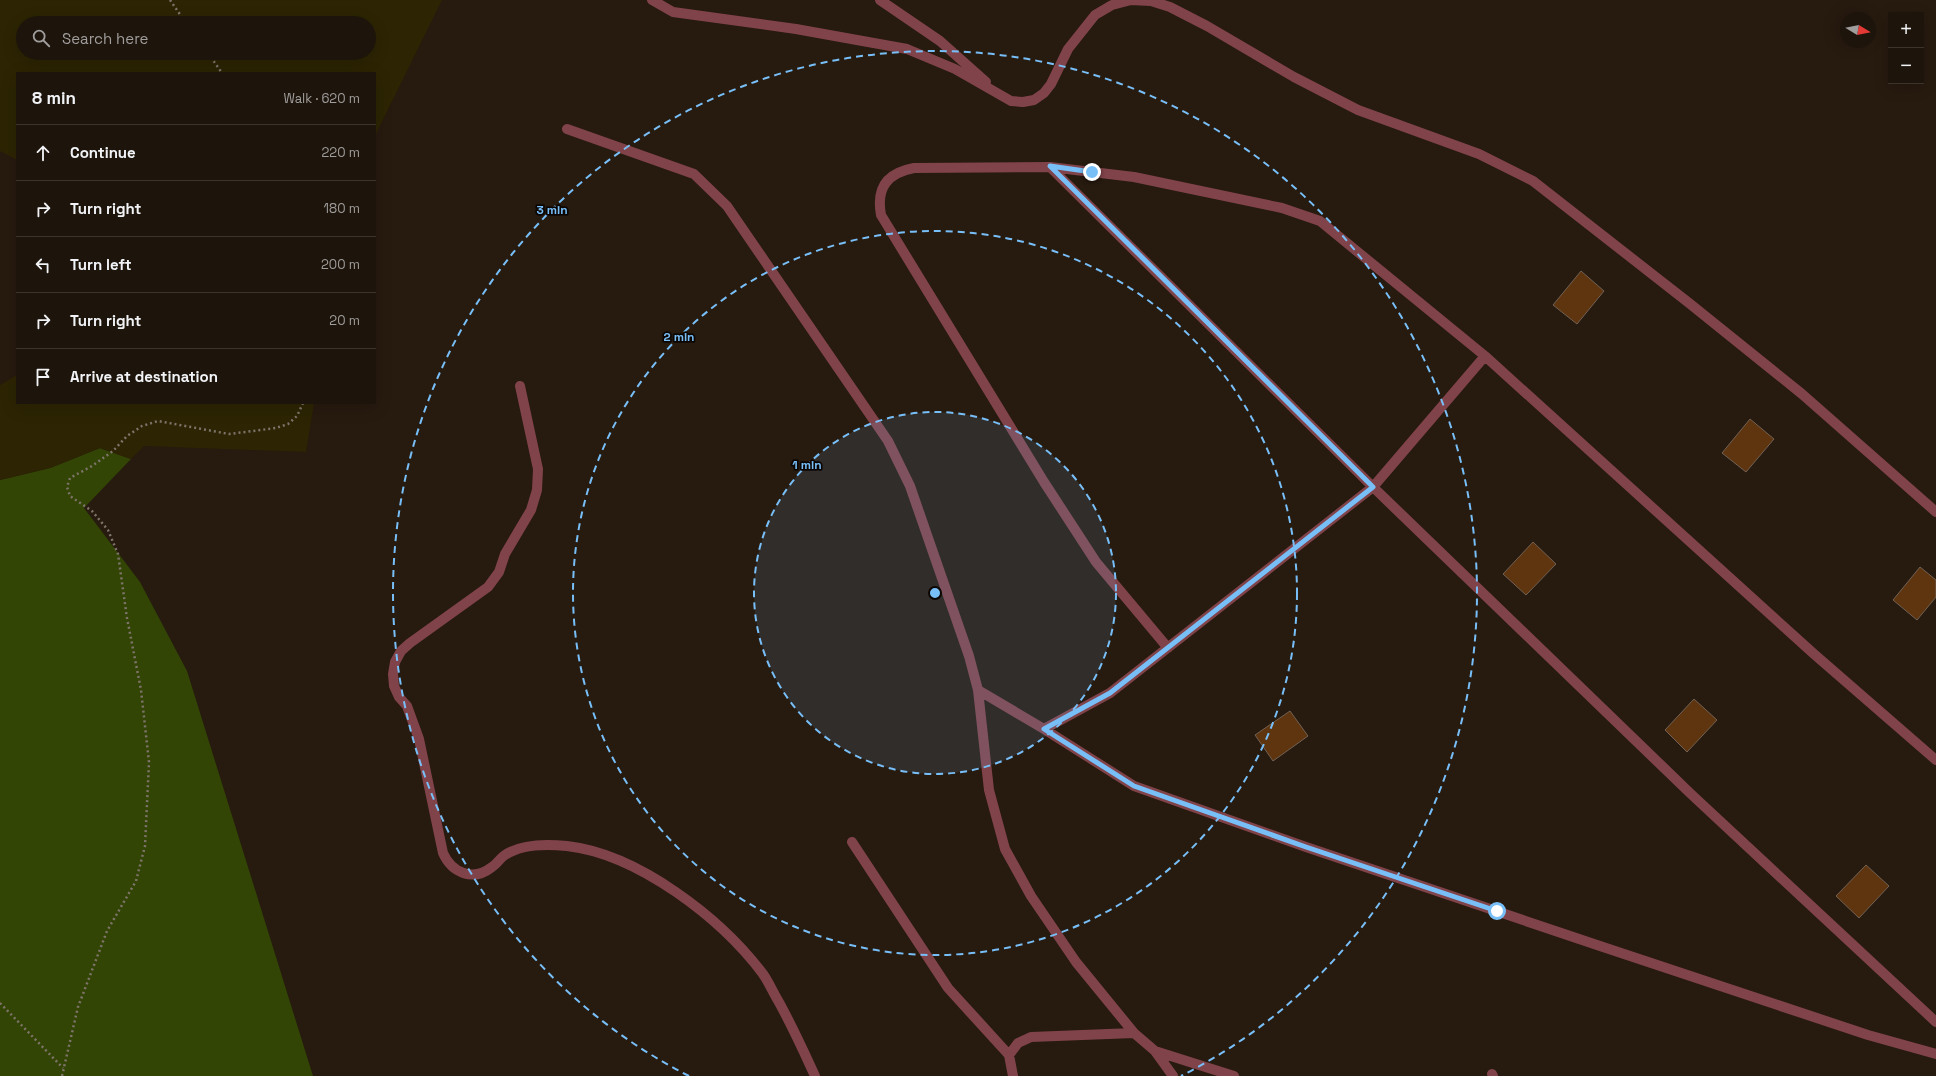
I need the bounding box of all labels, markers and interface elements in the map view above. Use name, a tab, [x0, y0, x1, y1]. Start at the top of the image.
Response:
north arrow	[1840, 12, 1876, 48]
map controls	[1888, 12, 1924, 84]
button: +	[1888, 12, 1924, 48]
search box	[16, 16, 376, 60]
icon: search	[30, 27, 52, 49]
text: Search here	[62, 29, 148, 48]
button: −	[1888, 48, 1924, 84]
text: 8 min	[32, 87, 76, 109]
text: Walk · 620 m	[283, 90, 360, 107]
icon: ahead	[32, 142, 54, 164]
text: Continue	[70, 143, 136, 162]
text: 220 m	[321, 144, 360, 161]
route end	[1083, 163, 1101, 181]
icon: right	[32, 198, 54, 220]
text: Turn right	[70, 199, 141, 218]
text: 180 m	[324, 200, 360, 217]
text: 3 min	[536, 202, 568, 218]
icon: left	[32, 254, 54, 276]
text: Turn left	[70, 255, 132, 274]
text: 200 m	[321, 256, 360, 273]
icon: right	[32, 310, 54, 332]
text: Turn right	[70, 311, 141, 330]
text: 20 m	[329, 312, 360, 329]
text: 2 min	[663, 329, 695, 345]
icon: arrive	[32, 366, 54, 388]
text: Arrive at destination	[70, 367, 218, 386]
text: 1 min	[792, 457, 822, 473]
centre of rings	[928, 586, 942, 600]
route start	[1488, 902, 1506, 920]

